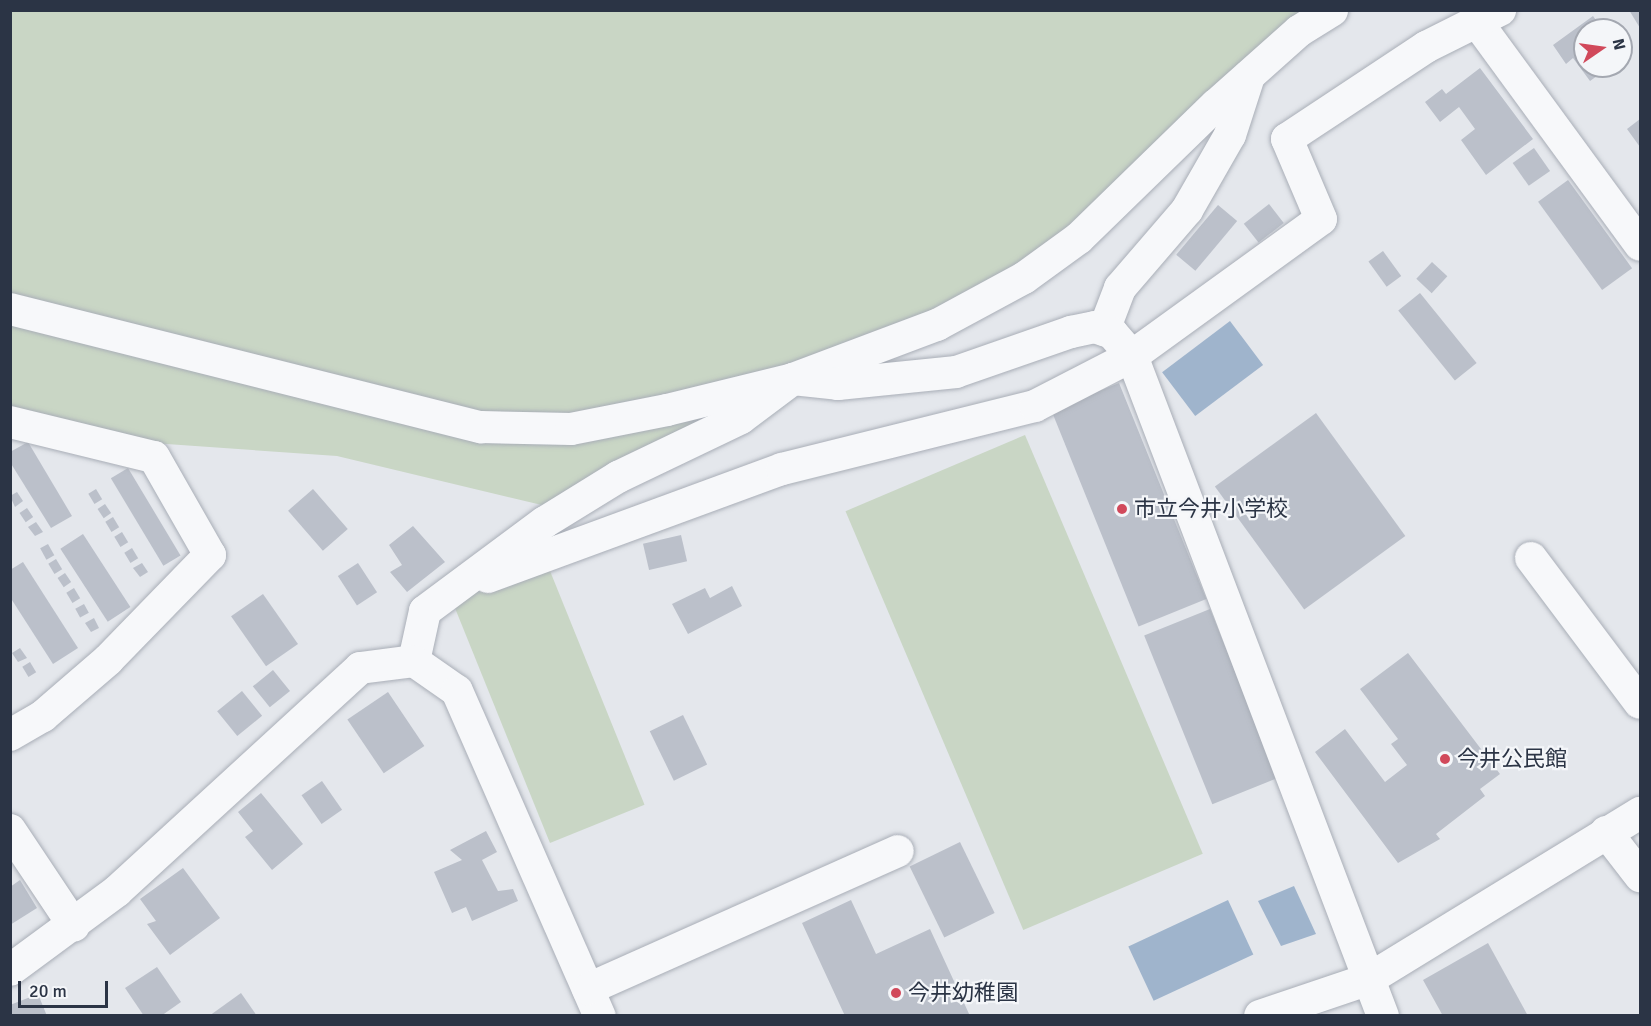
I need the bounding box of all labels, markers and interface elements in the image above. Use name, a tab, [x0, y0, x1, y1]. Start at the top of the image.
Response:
north arrow	[1573, 18, 1633, 78]
text: N	[1608, 37, 1630, 52]
place label: 市立今井小学校	[1134, 496, 1288, 522]
marker: 市立今井小学校	[1115, 502, 1129, 516]
place label: 今井公民館	[1457, 746, 1567, 772]
marker: 今井公民館	[1438, 752, 1452, 766]
scale bar	[21, 969, 111, 1007]
text: 20 m	[29, 980, 67, 1002]
place label: 今井幼稚園	[908, 980, 1018, 1006]
marker: 今井幼稚園	[889, 986, 903, 1000]

